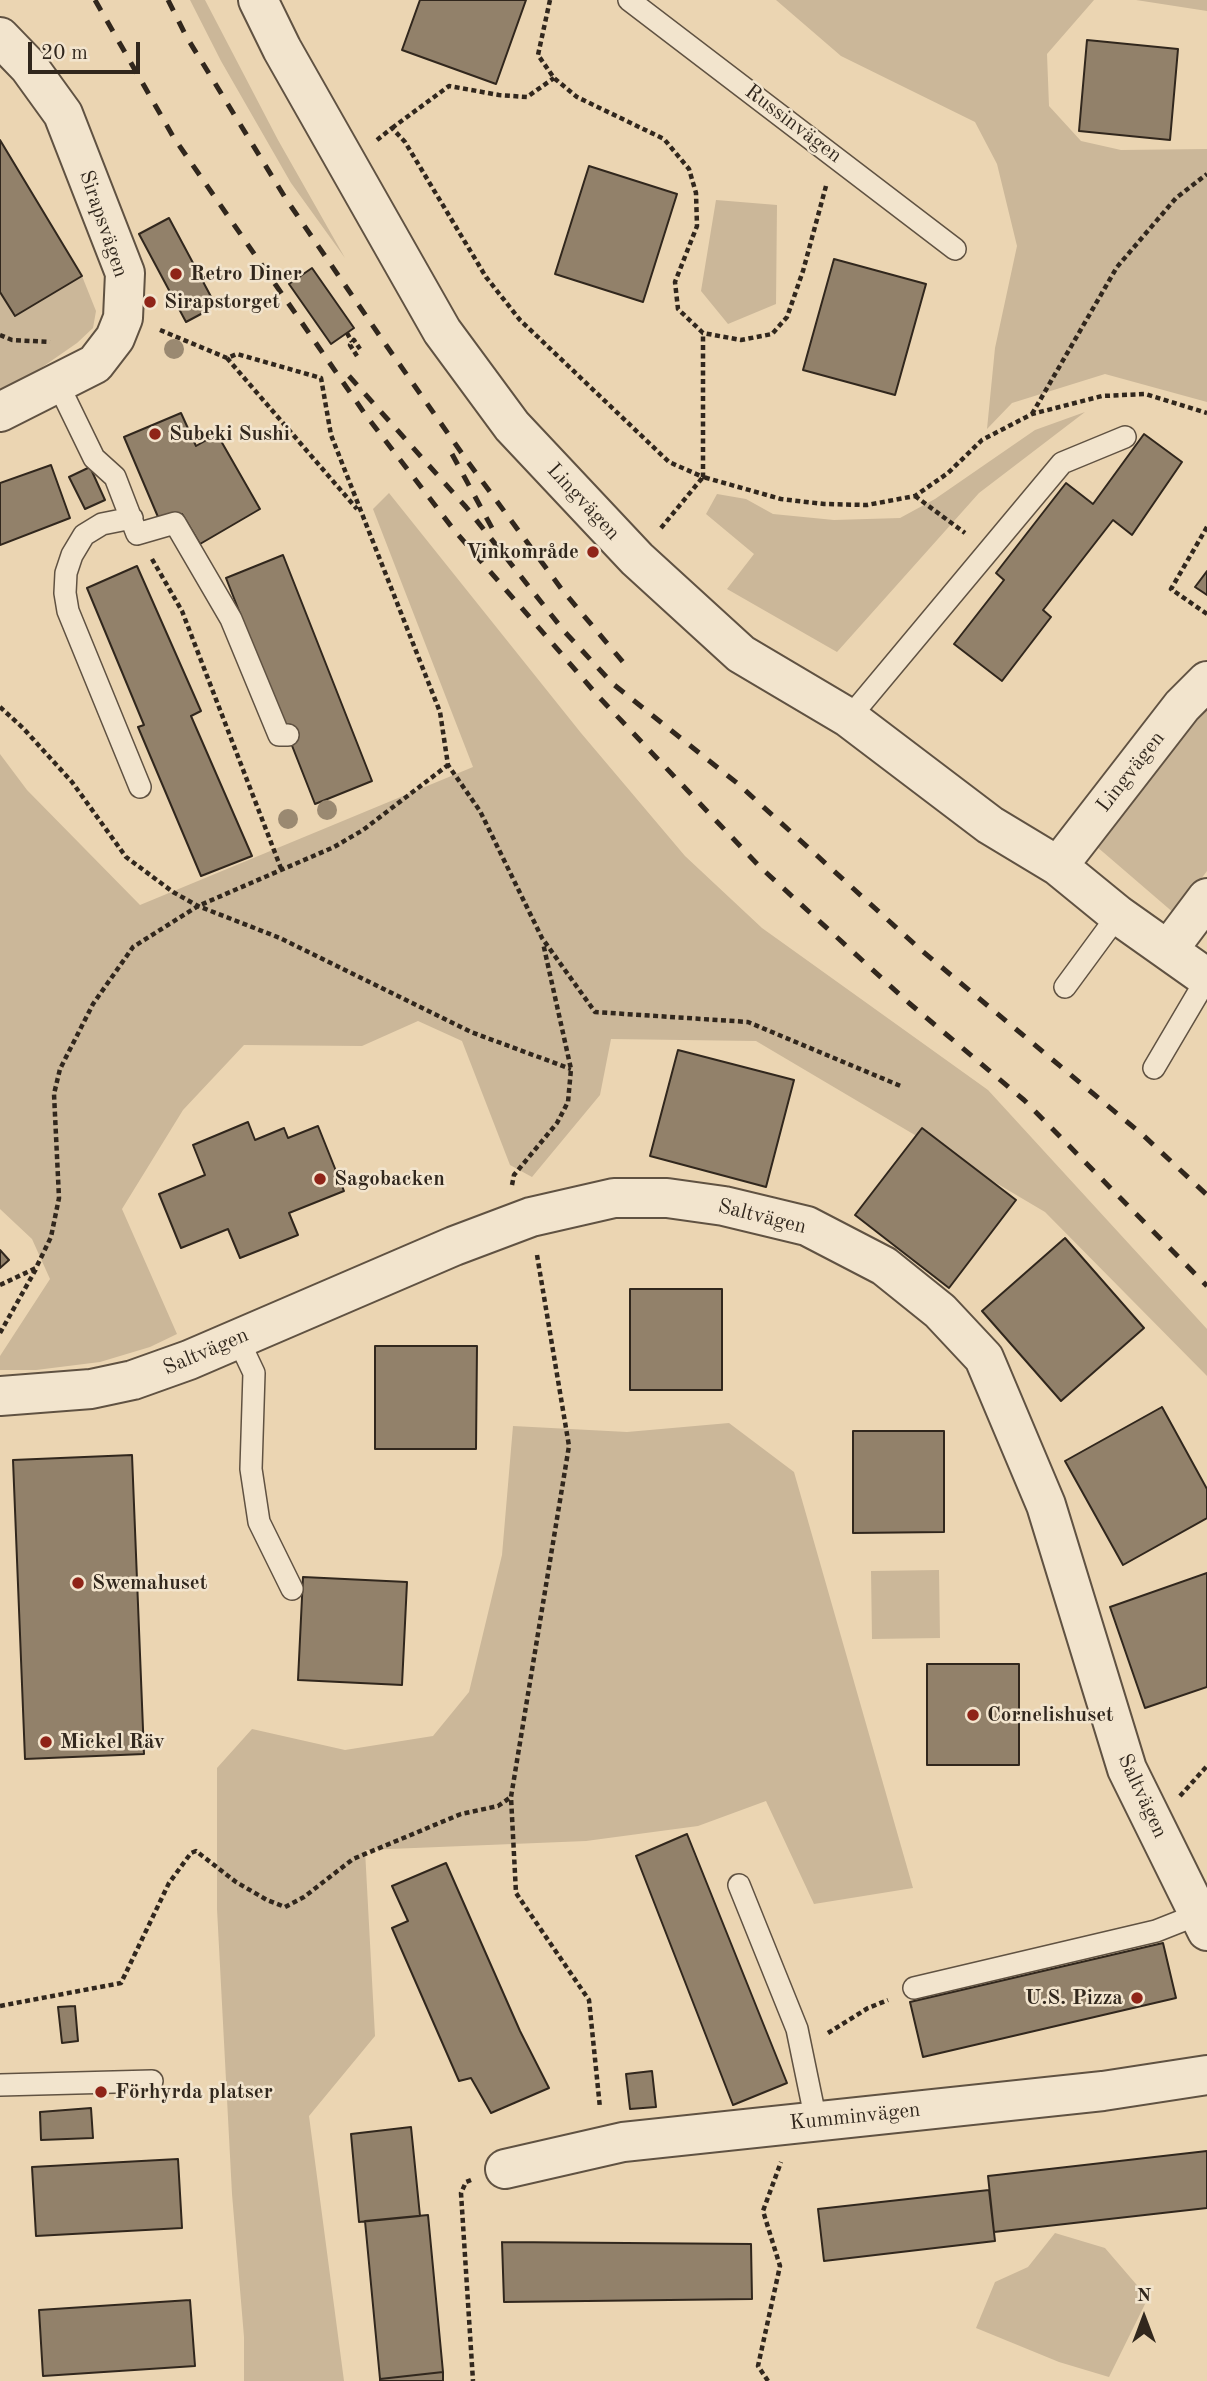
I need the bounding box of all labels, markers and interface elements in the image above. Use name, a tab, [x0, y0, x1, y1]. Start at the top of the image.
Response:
scale bar	[32, 28, 144, 72]
text: 20 m	[41, 43, 88, 64]
street label: Russinvägen	[739, 79, 847, 169]
street label: Sirapsvägen	[73, 167, 133, 281]
place label: Retro Diner	[190, 261, 302, 287]
marker: Retro Diner	[168, 266, 184, 282]
place label: Sirapstorget	[164, 289, 280, 315]
marker: Sirapstorget	[142, 294, 158, 310]
place label: Subeki Sushi	[169, 421, 290, 447]
marker: Subeki Sushi	[147, 426, 163, 442]
street label: Lingvägen	[541, 458, 625, 546]
place label: Vinkområde	[466, 539, 579, 565]
marker: Vinkområde	[585, 544, 601, 560]
street label: Lingvägen	[1091, 726, 1171, 818]
place label: Sagobacken	[334, 1166, 445, 1192]
marker: Sagobacken	[312, 1171, 328, 1187]
street label: Saltvägen	[715, 1194, 809, 1240]
street label: Saltvägen	[160, 1323, 252, 1381]
place label: Swemahuset	[92, 1570, 207, 1596]
marker: Swemahuset	[70, 1575, 86, 1591]
place label: Cornelishuset	[987, 1702, 1114, 1728]
marker: Cornelishuset	[965, 1707, 981, 1723]
place label: Mickel Räv	[60, 1729, 165, 1755]
marker: Mickel Räv	[38, 1734, 54, 1750]
street label: Saltvägen	[1112, 1750, 1172, 1842]
place label: U.S. Pizza	[1025, 1985, 1123, 2011]
marker: U.S. Pizza	[1129, 1990, 1145, 2006]
place label: Förhyrda platser	[115, 2079, 273, 2105]
marker: Förhyrda platser	[93, 2084, 109, 2100]
street label: Kumminvägen	[788, 2098, 922, 2136]
north arrow	[1109, 2283, 1179, 2353]
text: N	[1137, 2287, 1151, 2306]

